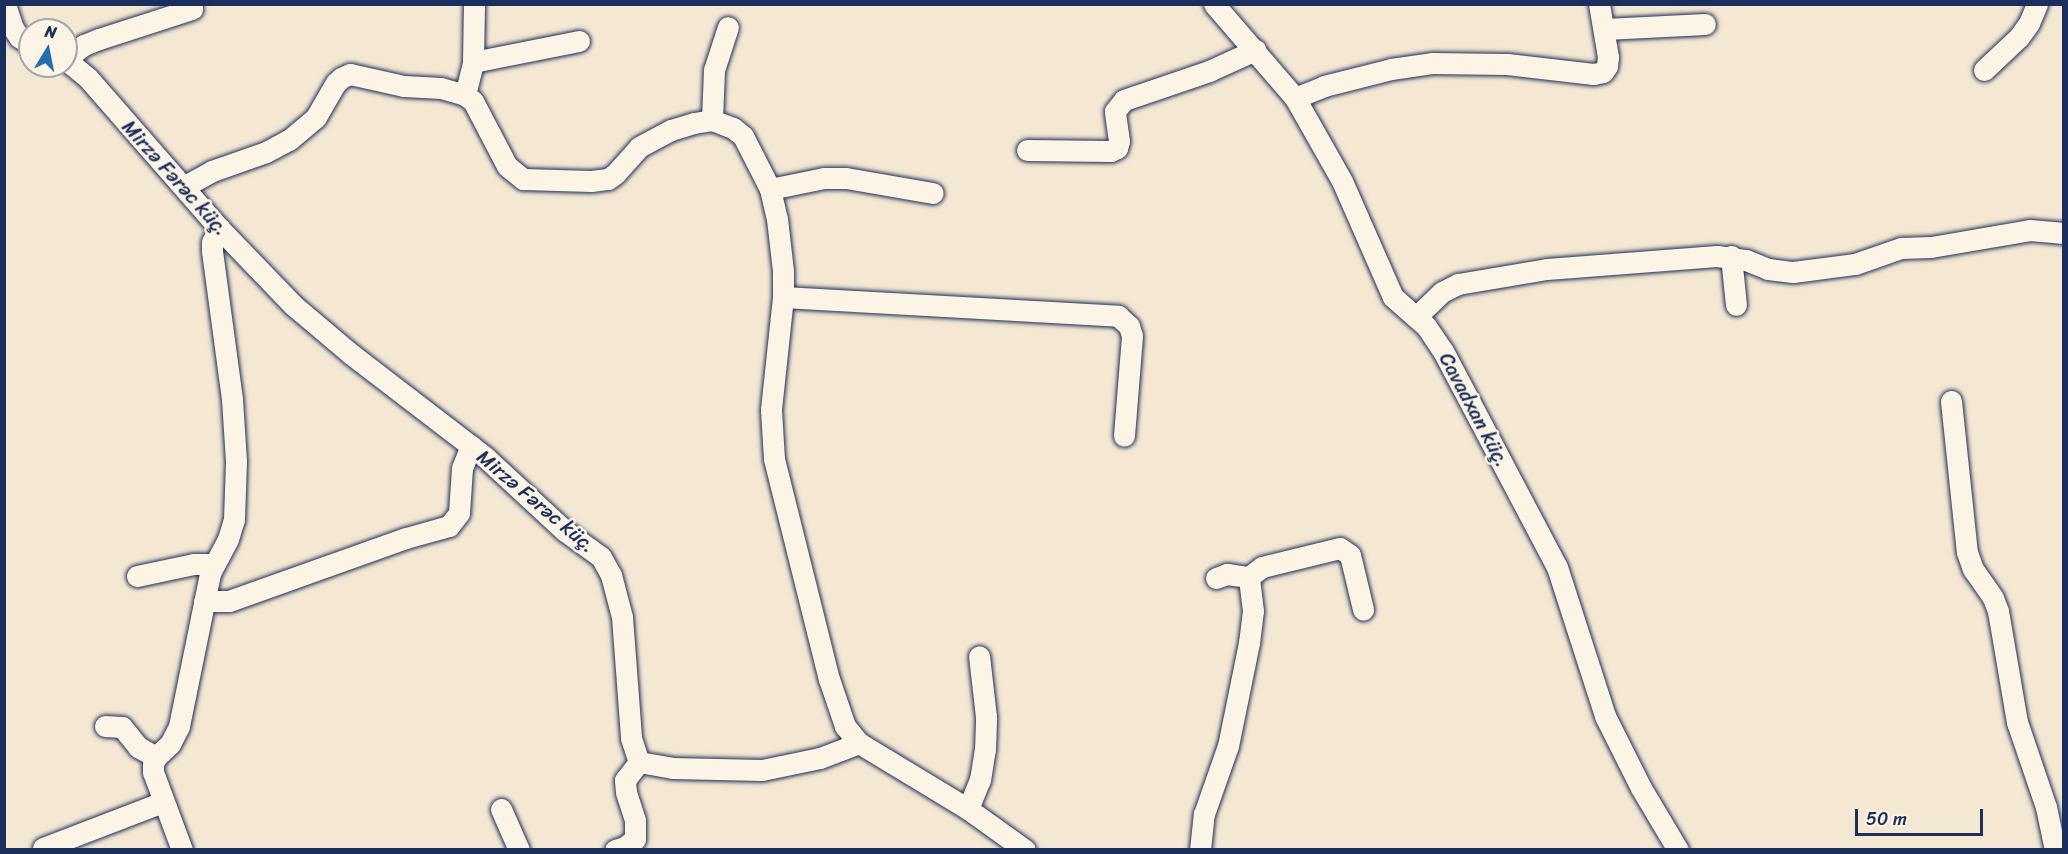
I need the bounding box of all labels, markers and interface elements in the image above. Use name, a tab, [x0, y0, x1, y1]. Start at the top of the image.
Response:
text: N	[43, 17, 59, 47]
north arrow	[18, 18, 78, 78]
street label: Mirzə Fərəc küç.	[117, 115, 233, 241]
street label: Cavadxan küç.	[1434, 349, 1514, 471]
street label: Mirzə Fərəc küç.	[472, 444, 600, 558]
scale bar	[1858, 797, 1986, 835]
text: 50 m	[1866, 803, 1907, 835]

